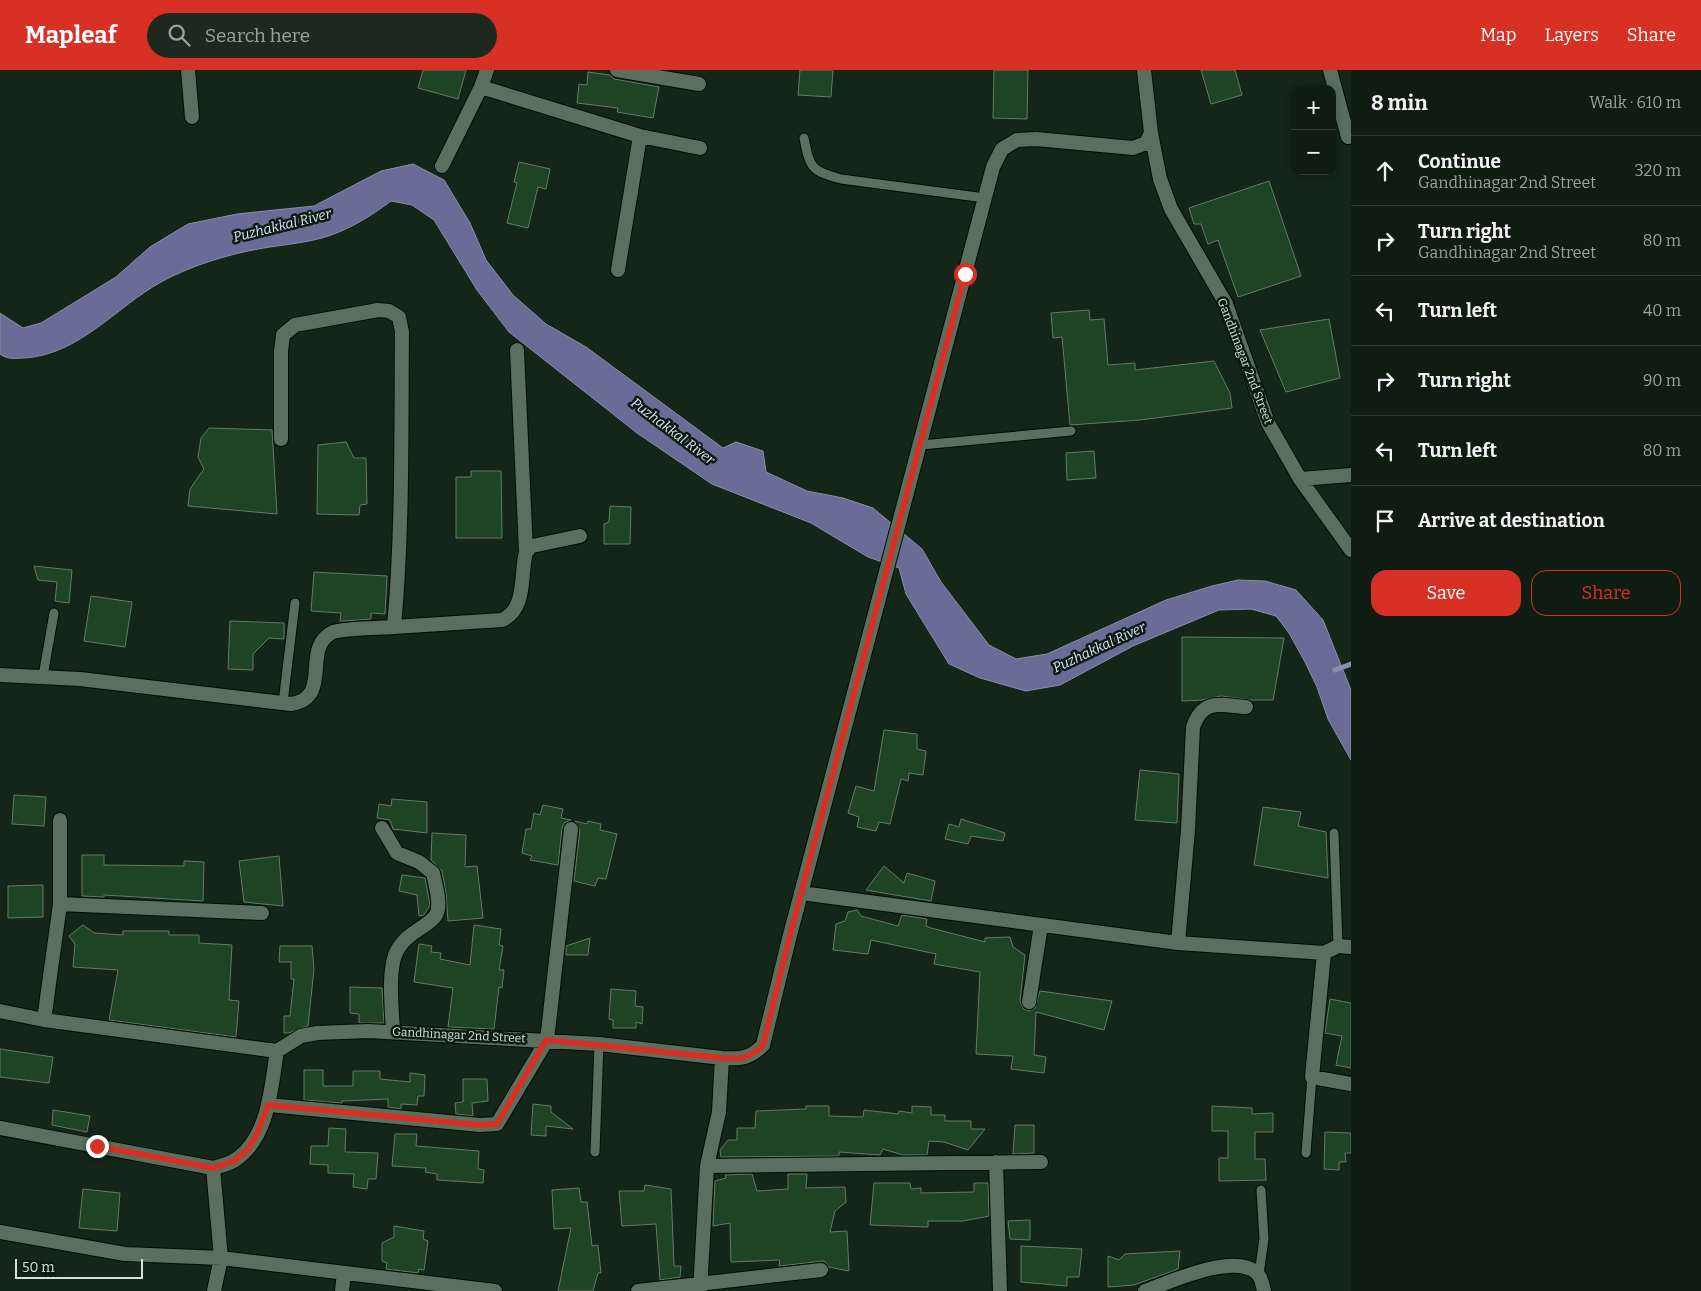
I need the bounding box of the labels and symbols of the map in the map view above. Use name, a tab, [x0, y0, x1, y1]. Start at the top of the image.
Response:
water label: Puzhakkal River	[231, 205, 334, 246]
route start	[954, 263, 977, 286]
street label: Gandhinagar 2nd Street	[1215, 296, 1276, 426]
water label: Puzhakkal River	[627, 394, 719, 469]
water label: Puzhakkal River	[1050, 618, 1150, 676]
street label: Gandhinagar 2nd Street	[392, 1025, 527, 1046]
route end	[86, 1135, 109, 1158]
scale bar	[15, 1256, 142, 1279]

